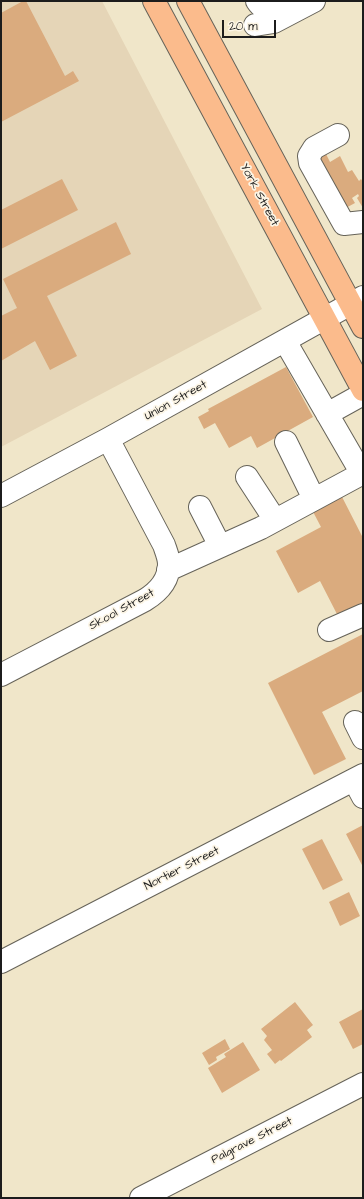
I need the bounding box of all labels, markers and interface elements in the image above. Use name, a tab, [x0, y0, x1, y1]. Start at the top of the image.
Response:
scale bar	[224, 12, 278, 38]
text: 20 m	[229, 18, 258, 35]
street label: York Street	[236, 161, 282, 229]
street label: Union Street	[142, 378, 210, 424]
street label: Skool Street	[87, 586, 157, 634]
street label: Nortier Street	[142, 844, 222, 894]
street label: Palgrave Street	[209, 1114, 295, 1168]

